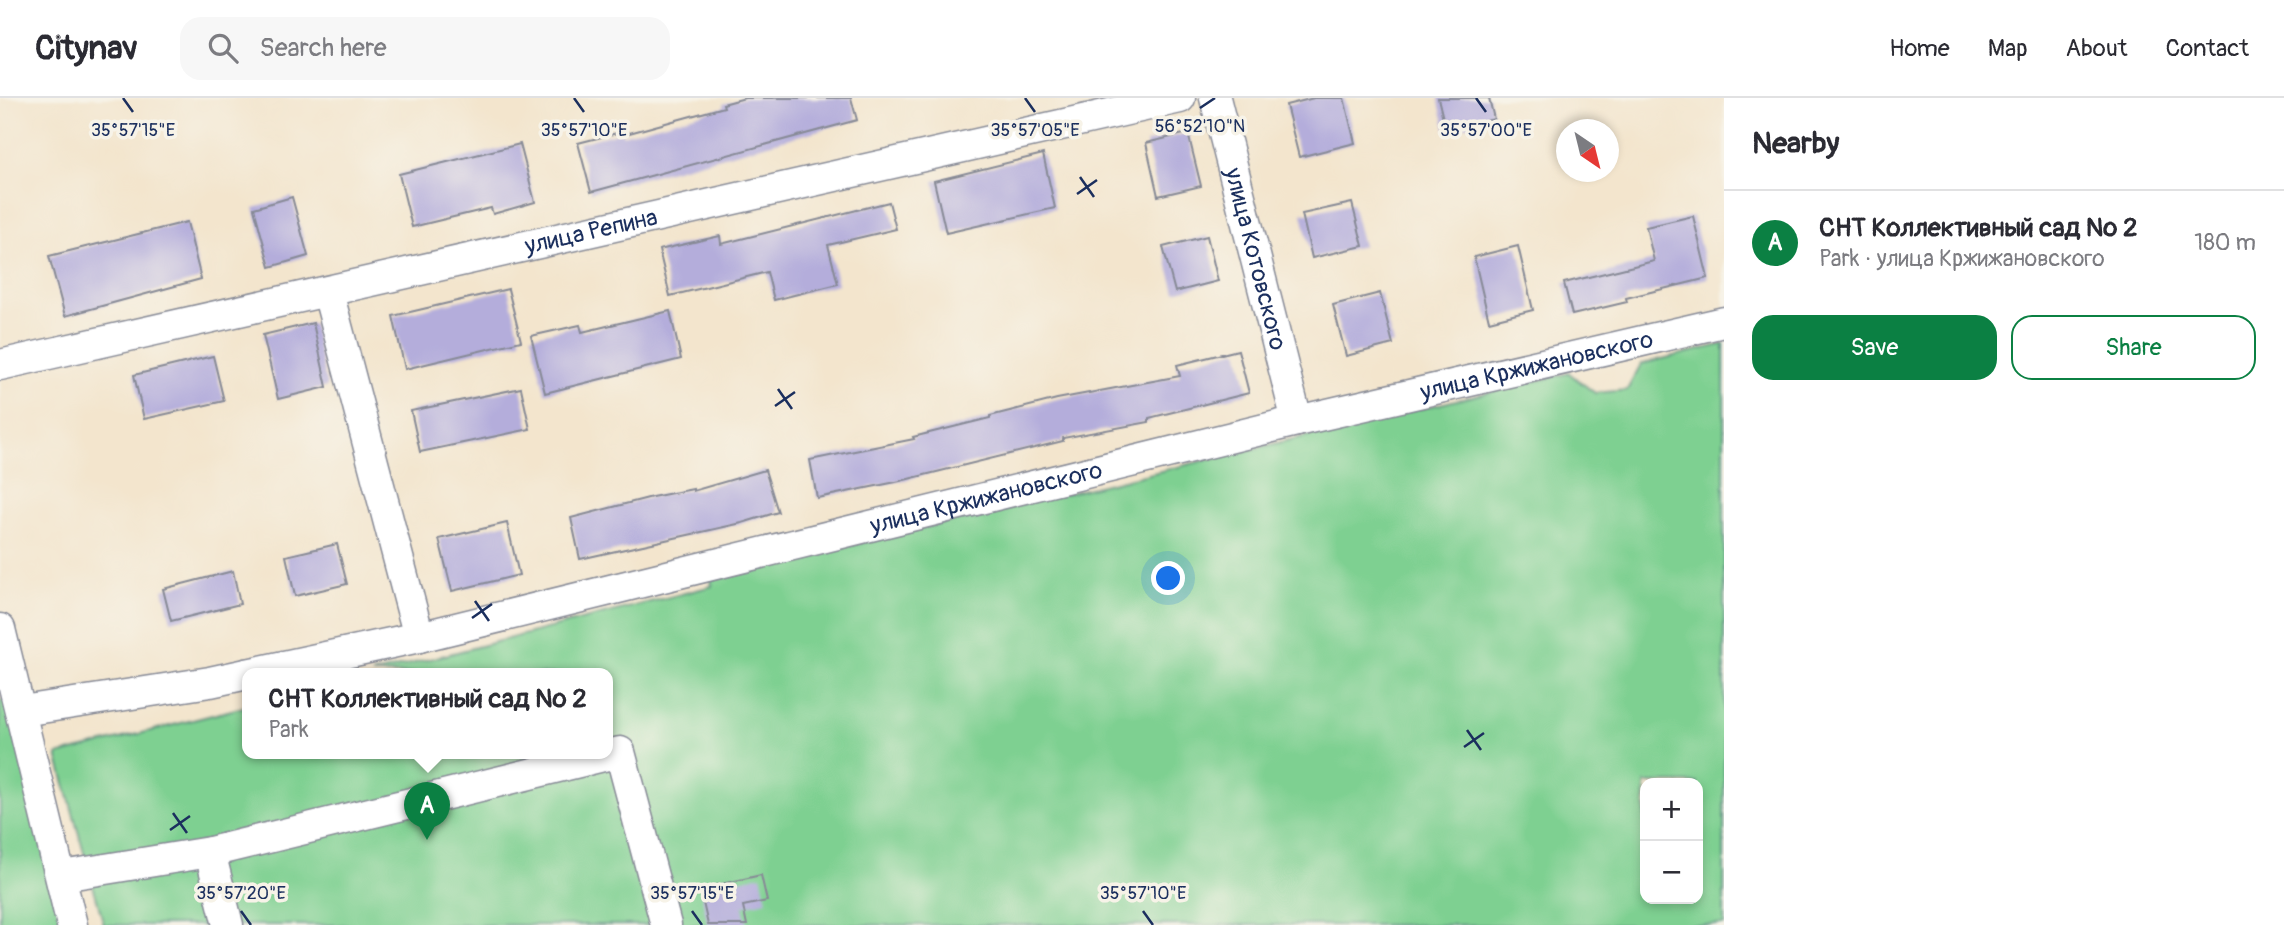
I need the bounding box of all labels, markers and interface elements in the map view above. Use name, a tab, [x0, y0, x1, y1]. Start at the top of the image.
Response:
search box	[180, 17, 670, 80]
text: Citynav	[35, 28, 138, 69]
icon: search	[204, 29, 242, 67]
text: Search here	[260, 32, 386, 64]
text: Home	[1889, 34, 1950, 63]
text: Map	[1988, 34, 2028, 63]
text: About	[2066, 34, 2128, 63]
text: Contact	[2166, 34, 2249, 63]
text: 56°52'10"N	[1155, 115, 1245, 138]
text: 35°57'15"E	[91, 119, 175, 142]
text: 35°57'10"E	[541, 119, 627, 142]
text: 35°57'05"E	[990, 119, 1080, 142]
text: 35°57'00"E	[1440, 119, 1532, 142]
north arrow	[1556, 119, 1619, 182]
text: Nearby	[1752, 125, 1839, 162]
street label: улица Котовского	[1218, 164, 1292, 353]
street label: улица Репина	[521, 203, 660, 261]
text: СНТ Коллективный сад № 2	[1819, 212, 2138, 244]
text: A	[1768, 228, 1782, 257]
text: 180 m	[2194, 228, 2256, 257]
text: Park · улица Кржижановского	[1819, 244, 2105, 273]
button: Save	[1752, 315, 1997, 380]
button: Share	[2011, 315, 2256, 380]
street label: улица Кржижановского	[1416, 325, 1656, 407]
street label: улица Кржижановского	[866, 455, 1105, 541]
your location	[1151, 561, 1185, 595]
popup	[242, 668, 613, 759]
text: СНТ Коллективный сад № 2	[268, 683, 587, 715]
text: Park	[268, 715, 309, 744]
map controls	[1640, 778, 1703, 904]
button: +	[1640, 778, 1703, 841]
pin: A	[404, 782, 450, 840]
button: −	[1640, 841, 1703, 904]
text: 35°57'20"E	[196, 882, 286, 905]
text: 35°57'15"E	[650, 882, 734, 905]
text: 35°57'10"E	[1100, 882, 1186, 905]

